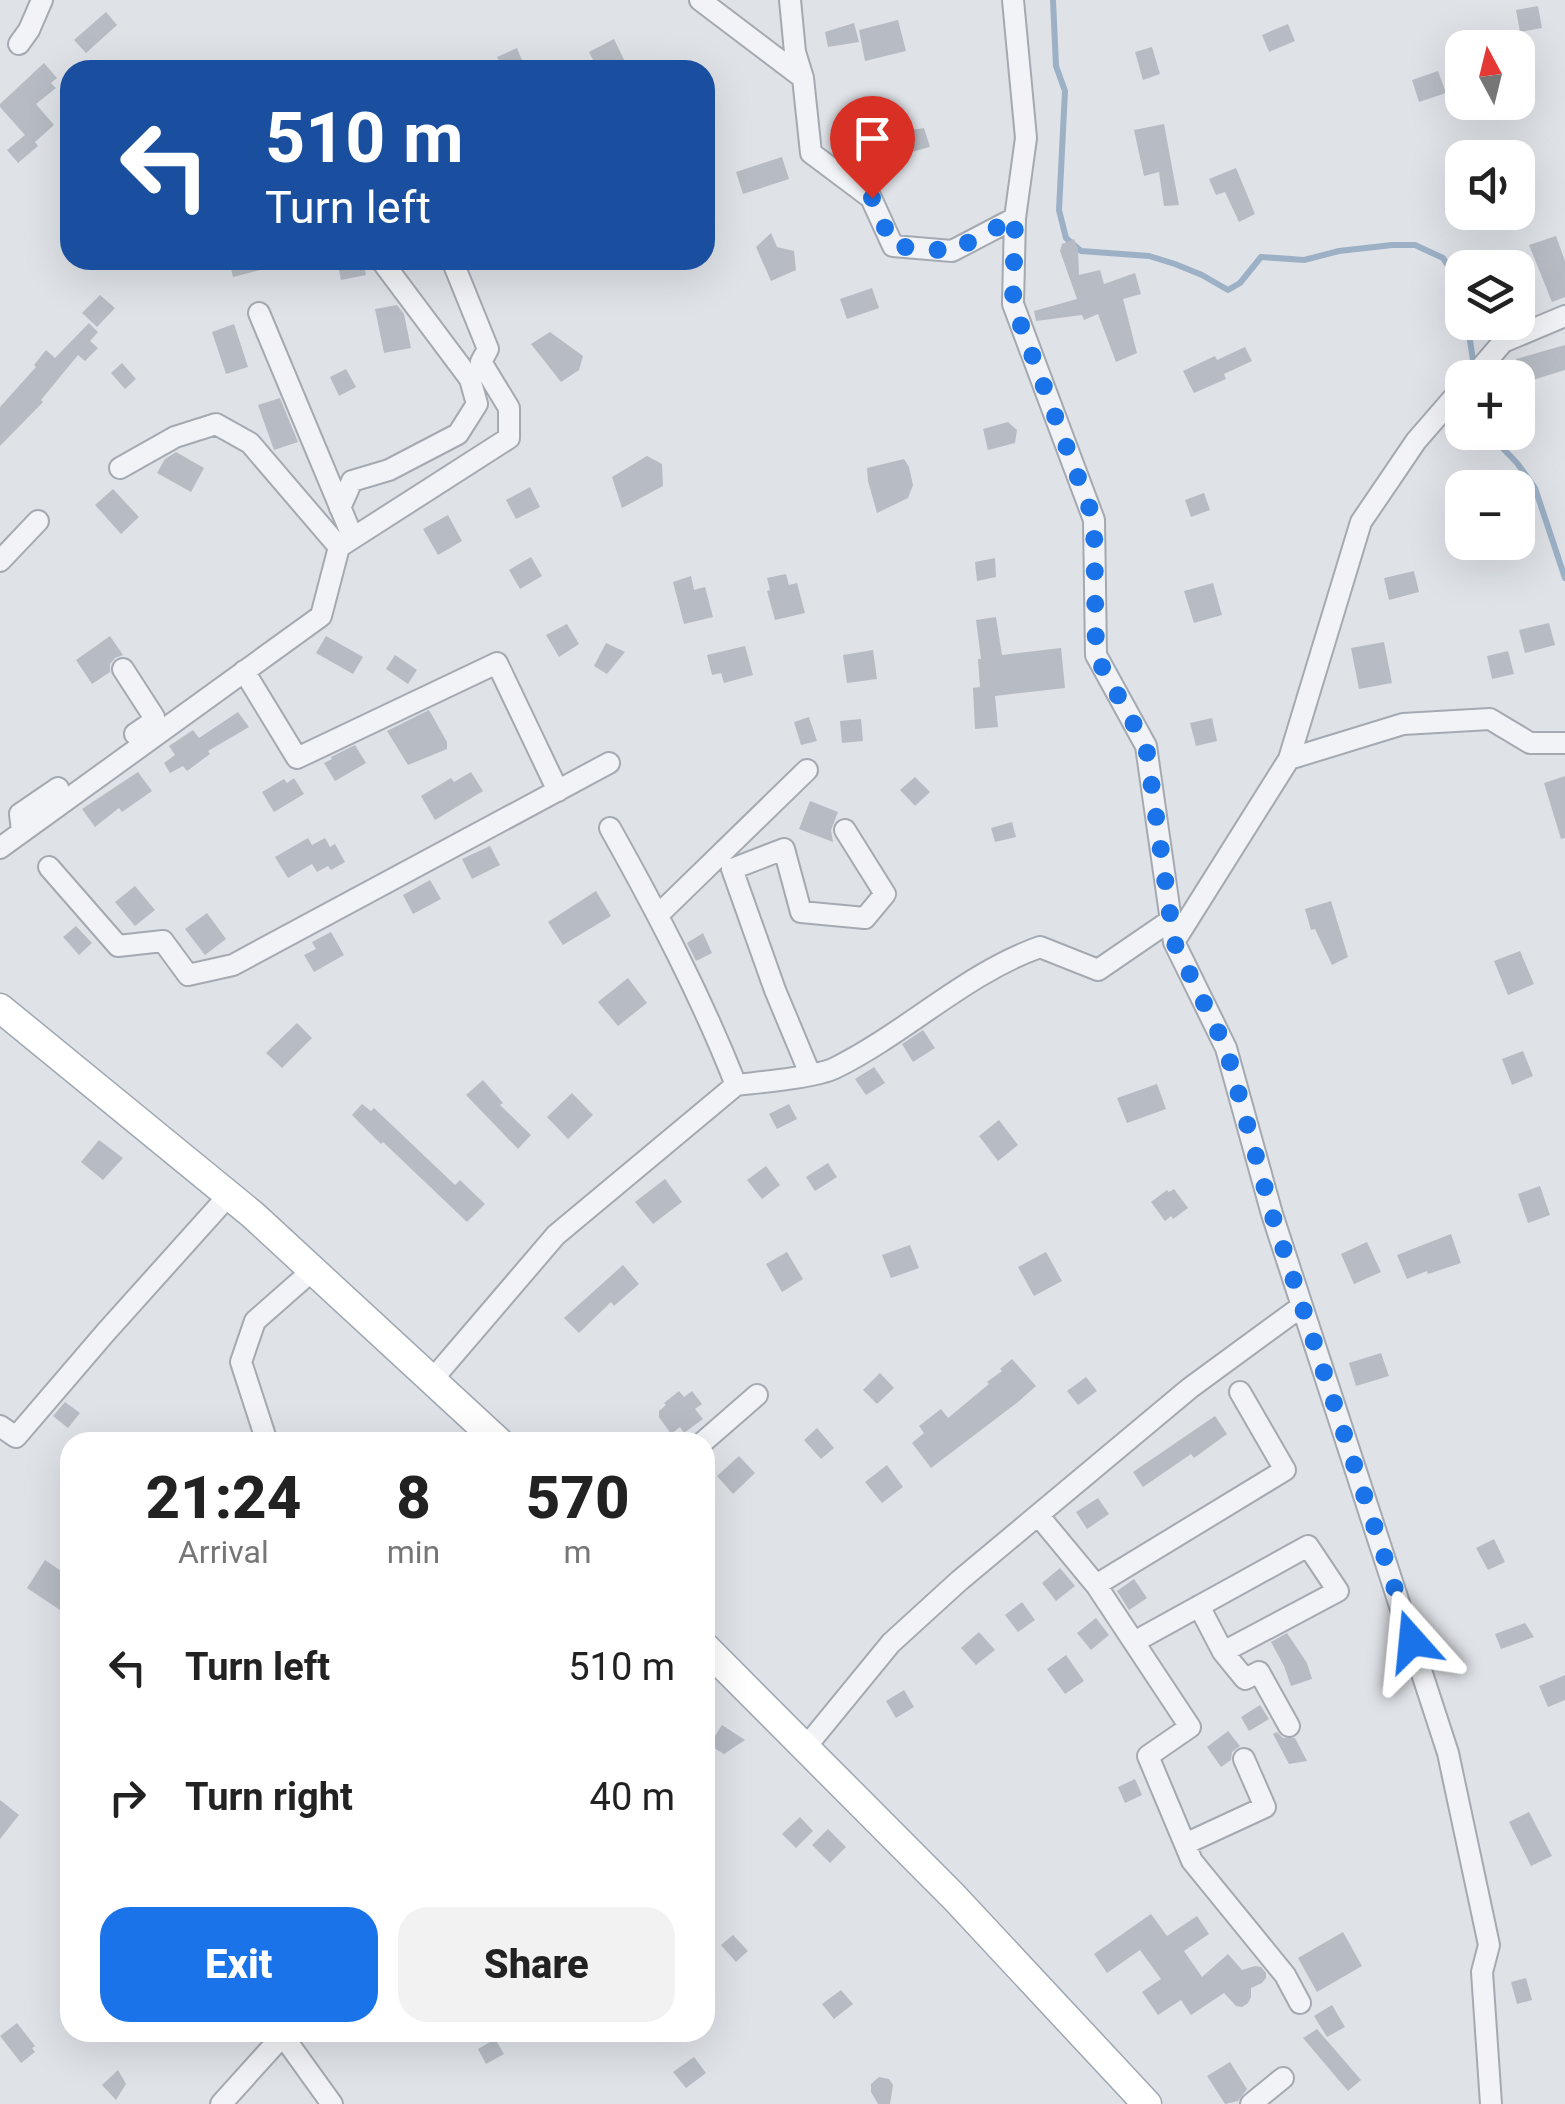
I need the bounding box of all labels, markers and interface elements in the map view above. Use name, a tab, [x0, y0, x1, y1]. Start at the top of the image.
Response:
north arrow	[1445, 30, 1535, 120]
map controls	[1445, 30, 1535, 560]
pin	[830, 96, 915, 199]
text: 510 m	[265, 97, 464, 179]
icon: left	[100, 100, 230, 230]
icon: arrive	[845, 111, 900, 166]
button: sound	[1445, 140, 1535, 230]
text: Turn left	[265, 181, 431, 234]
button: layers	[1445, 250, 1535, 340]
button: +	[1445, 360, 1535, 450]
button: −	[1445, 470, 1535, 560]
text: 21:24	[145, 1462, 301, 1533]
text: 8	[396, 1462, 431, 1533]
text: 570	[526, 1462, 630, 1533]
text: Arrival	[178, 1533, 269, 1571]
text: min	[387, 1533, 440, 1571]
text: m	[564, 1533, 592, 1571]
position arrow	[1360, 1589, 1464, 1693]
icon: left	[100, 1640, 155, 1695]
text: Turn left	[185, 1645, 330, 1689]
text: 510 m	[568, 1645, 675, 1689]
icon: right	[100, 1770, 155, 1825]
text: Turn right	[185, 1775, 353, 1819]
text: 40 m	[590, 1775, 675, 1819]
button: Exit	[100, 1907, 378, 2022]
button: Share	[398, 1907, 675, 2022]

